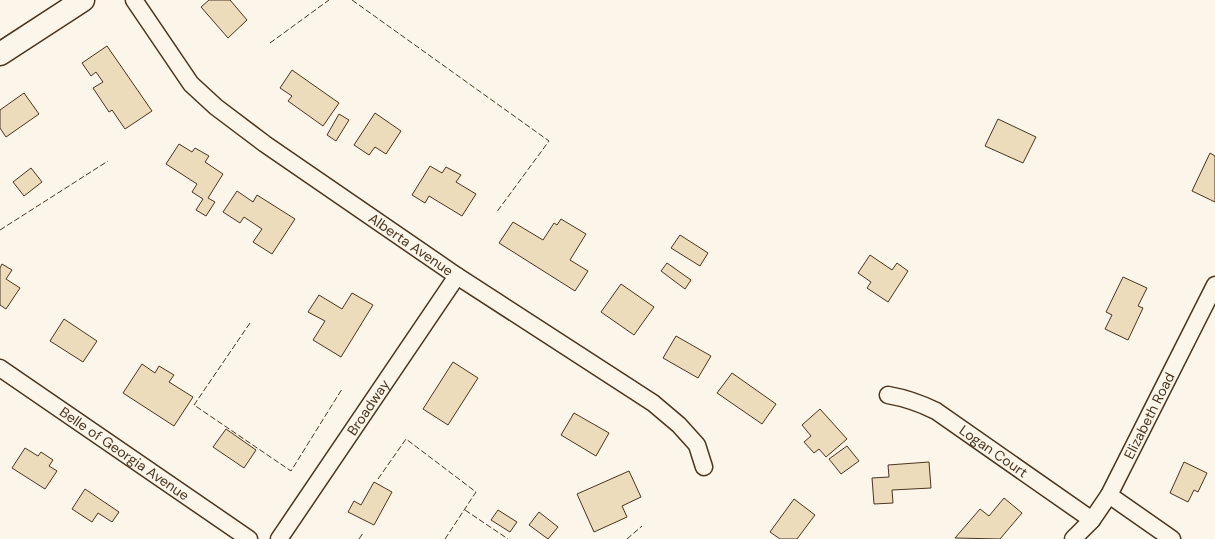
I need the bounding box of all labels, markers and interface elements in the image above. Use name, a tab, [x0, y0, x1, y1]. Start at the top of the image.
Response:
street label: Alberta Avenue	[365, 209, 457, 280]
street label: Elizabeth Road	[1120, 369, 1178, 462]
street label: Broadway	[343, 376, 394, 439]
street label: Belle of Georgia Avenue	[56, 403, 193, 504]
street label: Logan Court	[956, 421, 1031, 481]

